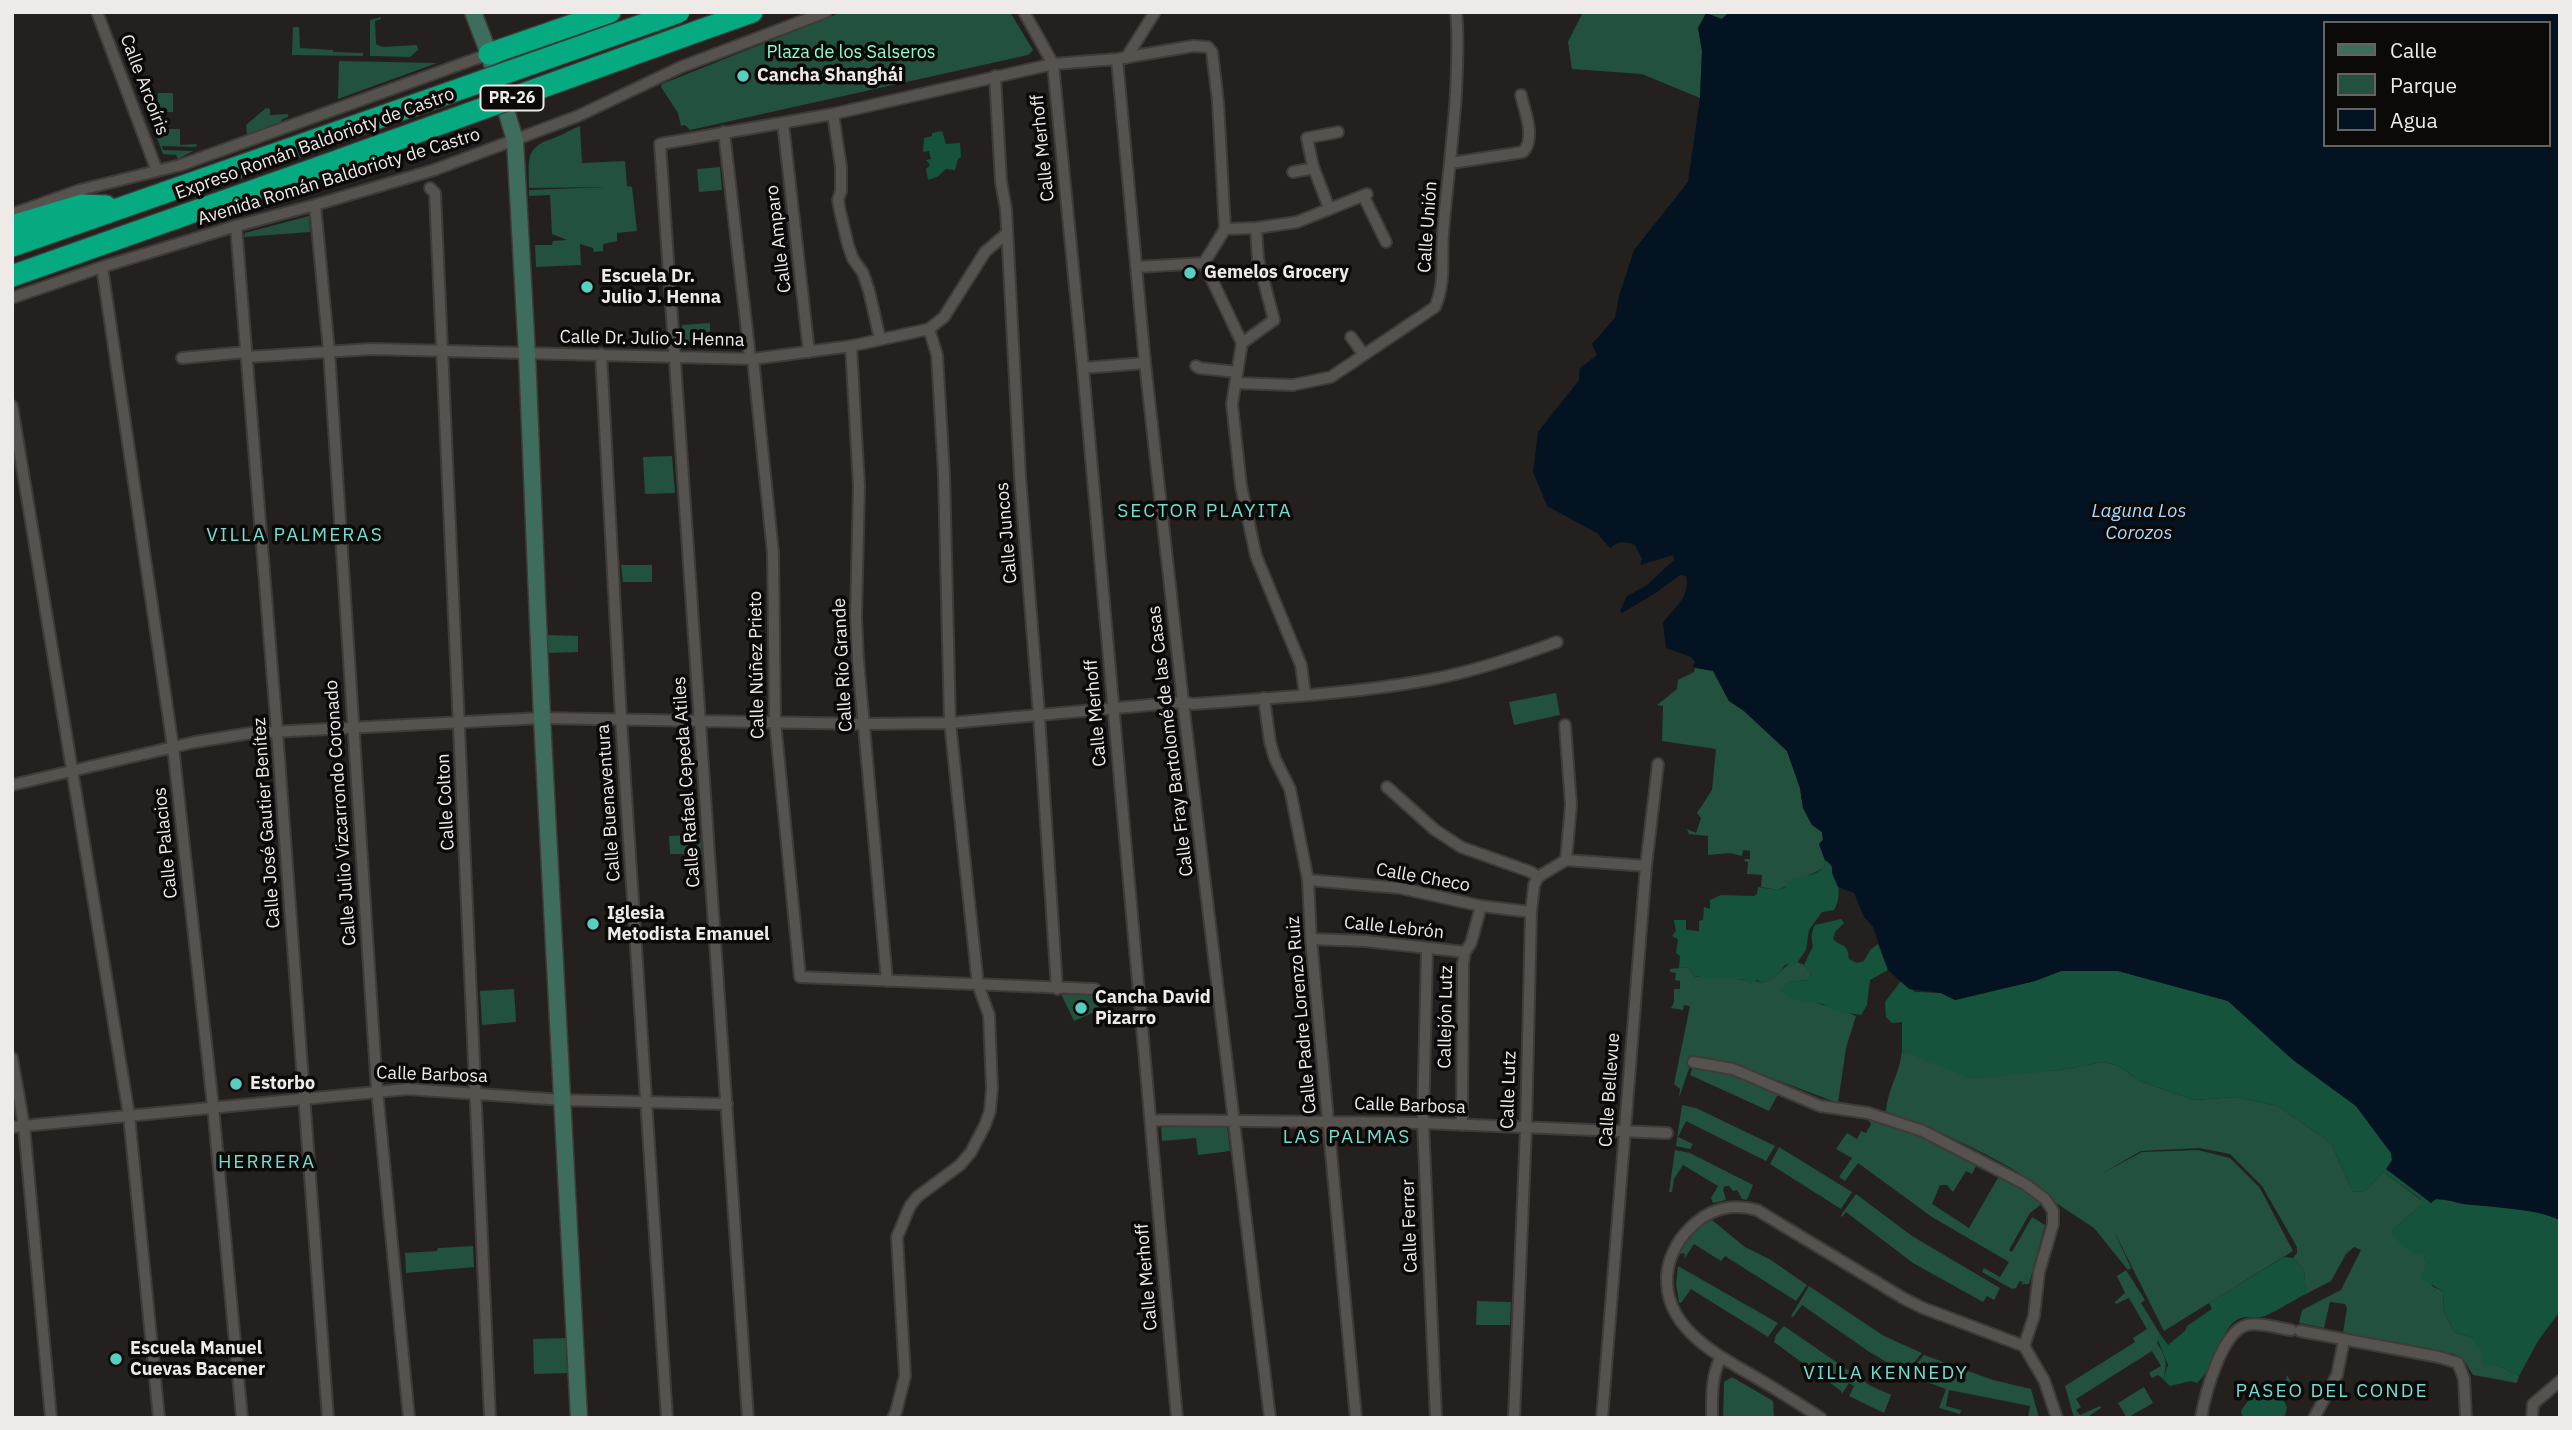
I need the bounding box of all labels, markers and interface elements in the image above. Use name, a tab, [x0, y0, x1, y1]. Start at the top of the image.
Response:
legend	[2324, 21, 2551, 147]
street label: Calle Arcoíris	[115, 32, 173, 138]
text: Calle	[2390, 36, 2437, 64]
park label: Plaza de los Salseros	[766, 42, 936, 64]
place label: Cancha Shanghái	[757, 65, 903, 87]
marker: Cancha Shanghái	[735, 68, 751, 84]
text: Parque	[2390, 71, 2457, 99]
street label: Expreso Román Baldorioty de Castro	[173, 83, 457, 205]
road number: PR-26	[480, 86, 544, 110]
street label: Calle Merhoff	[1027, 93, 1059, 203]
text: Agua	[2390, 106, 2438, 134]
street label: Avenida Román Baldorioty de Castro	[195, 124, 483, 230]
street label: Calle Unión	[1414, 180, 1442, 274]
street label: Calle Amparo	[762, 184, 796, 294]
place label: Gemelos Grocery	[1204, 262, 1349, 284]
marker: Gemelos Grocery	[1182, 265, 1198, 281]
place label: Escuela Dr. Julio J. Henna	[601, 266, 721, 308]
marker: Escuela Dr. Julio J. Henna	[579, 279, 595, 295]
street label: Calle Dr. Julio J. Henna	[559, 327, 745, 351]
street label: Calle Juncos	[992, 481, 1022, 585]
district label: SECTOR PLAYITA	[1119, 501, 1291, 523]
water label: Laguna Los Corozos	[2092, 501, 2186, 545]
district label: VILLA PALMERAS	[208, 525, 382, 547]
street label: Calle Núñez Prieto	[745, 591, 769, 739]
street label: Calle Río Grande	[829, 597, 857, 733]
street label: Calle Fray Bartolomé de las Casas	[1144, 604, 1198, 878]
street label: Calle Merhoff	[1081, 658, 1111, 768]
street label: Calle Rafael Cepeda Atiles	[669, 676, 705, 888]
street label: Calle Julio Vizcarrondo Coronado	[321, 679, 361, 947]
street label: Calle José Gautier Benítez	[249, 717, 285, 929]
street label: Calle Buenaventura	[593, 724, 625, 882]
street label: Calle Colton	[433, 753, 459, 851]
street label: Calle Palacios	[149, 786, 183, 900]
street label: Calle Checo	[1374, 859, 1472, 897]
place label: Iglesia Metodista Emanuel	[607, 903, 770, 946]
street label: Calle Lebrón	[1343, 912, 1445, 944]
street label: Calle Padre Lorenzo Ruiz	[1283, 915, 1321, 1115]
marker: Iglesia Metodista Emanuel	[585, 916, 601, 932]
street label: Callejón Lutz	[1434, 965, 1458, 1069]
place label: Cancha David Pizarro	[1095, 987, 1211, 1030]
marker: Cancha David Pizarro	[1073, 1000, 1089, 1016]
street label: Calle Bellevue	[1595, 1032, 1625, 1148]
street label: Calle Lutz	[1497, 1050, 1521, 1130]
street label: Calle Barbosa	[376, 1062, 488, 1088]
place label: Estorbo	[250, 1073, 315, 1095]
marker: Estorbo	[228, 1076, 244, 1092]
street label: Calle Barbosa	[1354, 1093, 1466, 1119]
district label: LAS PALMAS	[1284, 1127, 1410, 1149]
district label: HERRERA	[219, 1152, 315, 1174]
street label: Calle Ferrer	[1398, 1179, 1422, 1273]
street label: Calle Merhoff	[1132, 1222, 1162, 1332]
place label: Escuela Manuel Cuevas Bacener	[130, 1338, 265, 1380]
marker: Escuela Manuel Cuevas Bacener	[108, 1351, 124, 1367]
district label: VILLA KENNEDY	[1805, 1363, 1967, 1385]
district label: PASEO DEL CONDE	[2237, 1381, 2427, 1403]

